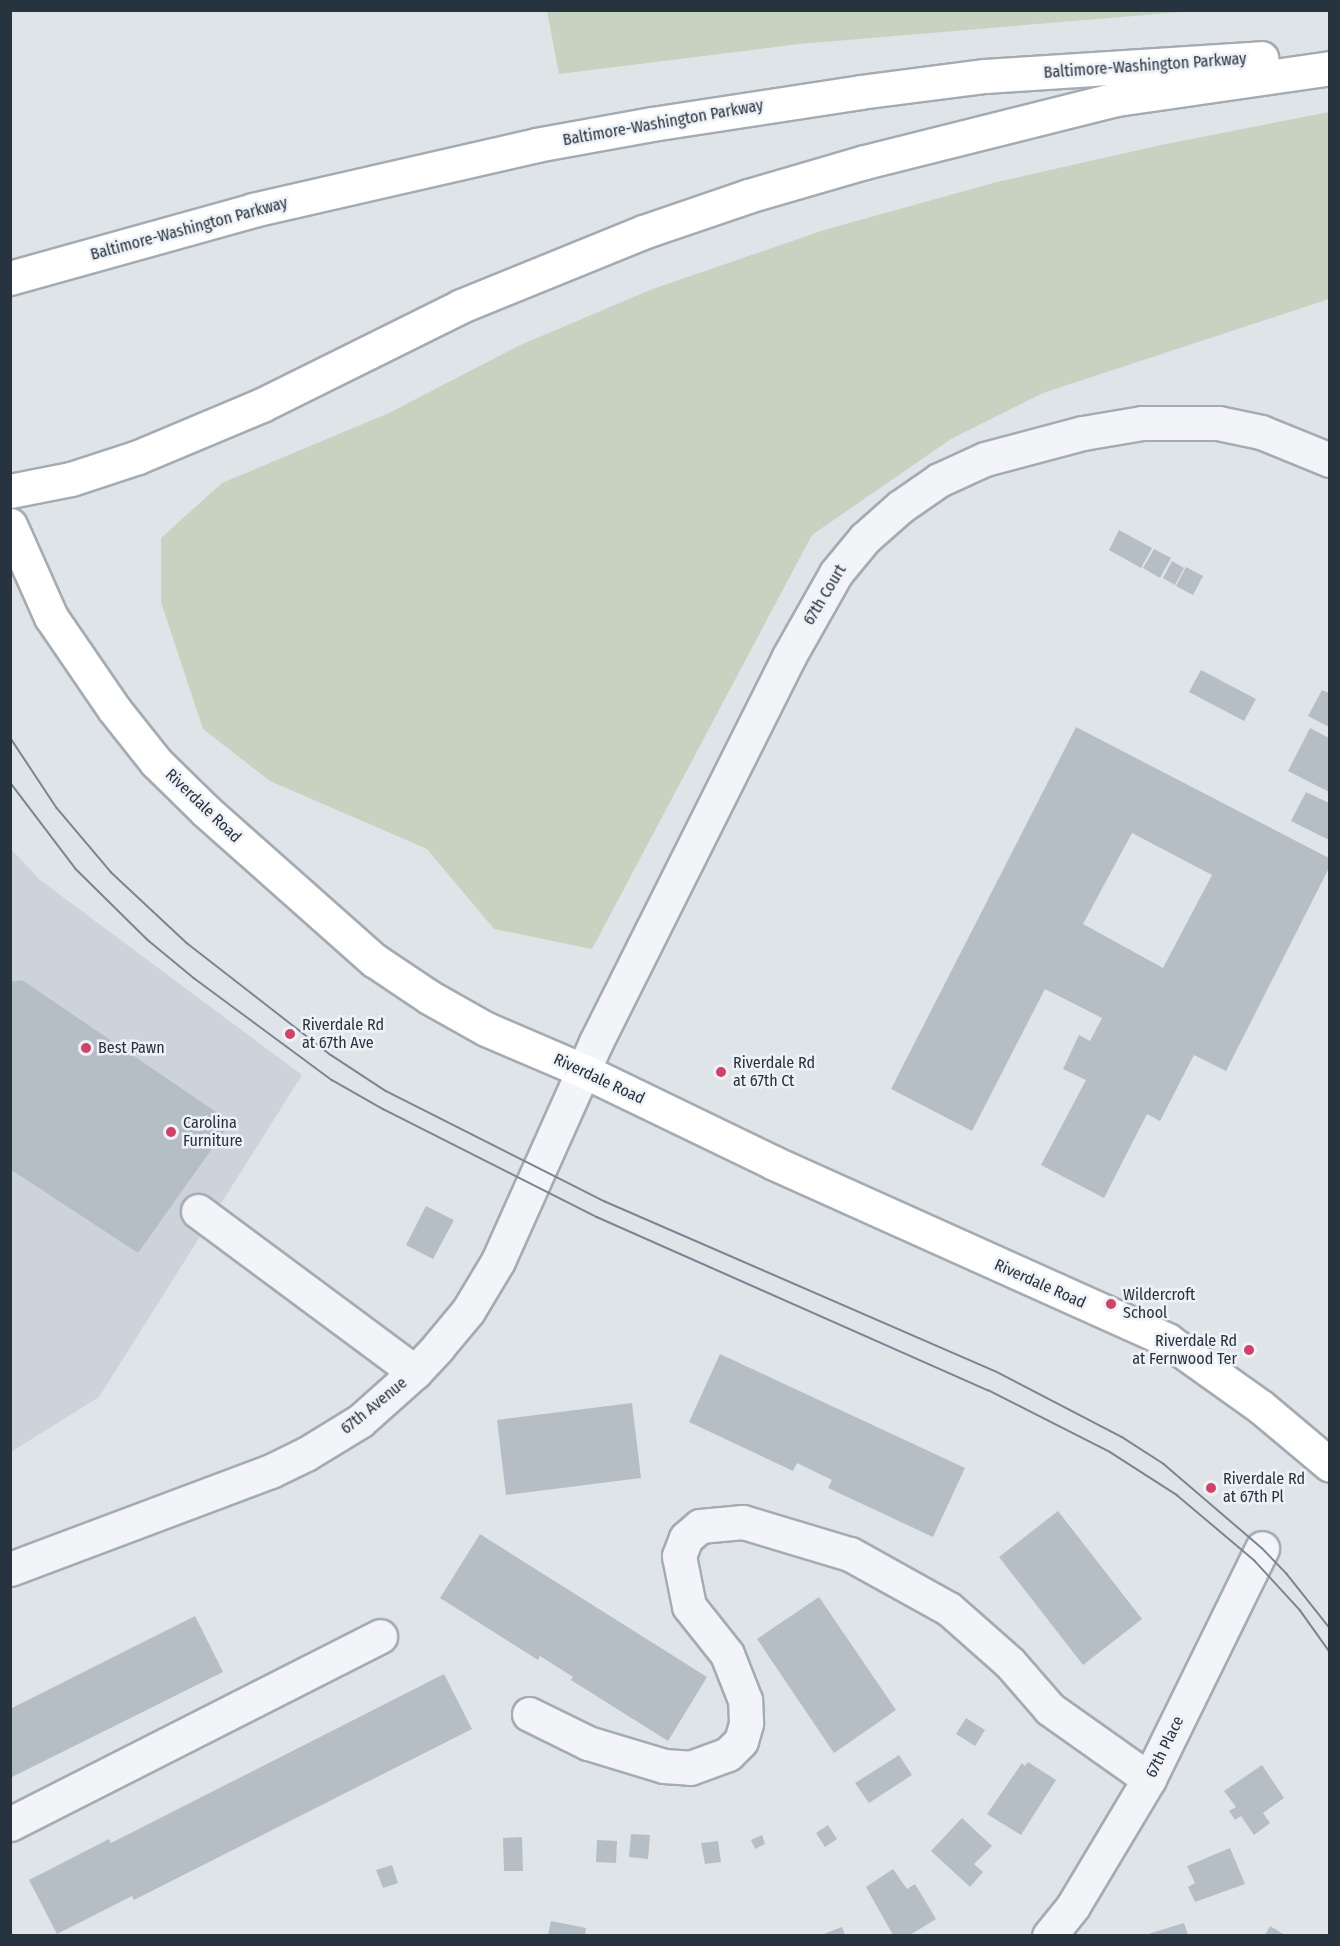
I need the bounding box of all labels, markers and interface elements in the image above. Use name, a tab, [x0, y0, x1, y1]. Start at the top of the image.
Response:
street label: Baltimore-Washington Parkway	[1043, 49, 1247, 83]
street label: Baltimore-Washington Parkway	[561, 96, 765, 150]
street label: Baltimore-Washington Parkway	[88, 193, 290, 265]
street label: 67th Court	[800, 561, 850, 629]
street label: Riverdale Road	[161, 765, 245, 847]
place label: Riverdale Rd at 67th Ave	[302, 1015, 384, 1053]
marker: Riverdale Rd at 67th Ave	[283, 1027, 297, 1041]
place label: Best Pawn	[98, 1038, 165, 1058]
marker: Best Pawn	[79, 1041, 93, 1055]
street label: Riverdale Road	[550, 1050, 648, 1108]
place label: Riverdale Rd at 67th Ct	[733, 1053, 815, 1091]
marker: Riverdale Rd at 67th Ct	[714, 1065, 728, 1079]
place label: Carolina Furniture	[183, 1113, 242, 1151]
marker: Carolina Furniture	[164, 1125, 178, 1139]
street label: Riverdale Road	[991, 1255, 1089, 1313]
place label: Wildercroft School	[1123, 1285, 1195, 1323]
marker: Wildercroft School	[1104, 1297, 1118, 1311]
place label: Riverdale Rd at Fernwood Ter	[1132, 1331, 1237, 1369]
marker: Riverdale Rd at Fernwood Ter	[1242, 1343, 1256, 1357]
street label: 67th Avenue	[337, 1373, 411, 1439]
place label: Riverdale Rd at 67th Pl	[1223, 1469, 1305, 1507]
marker: Riverdale Rd at 67th Pl	[1204, 1481, 1218, 1495]
street label: 67th Place	[1142, 1713, 1188, 1781]

